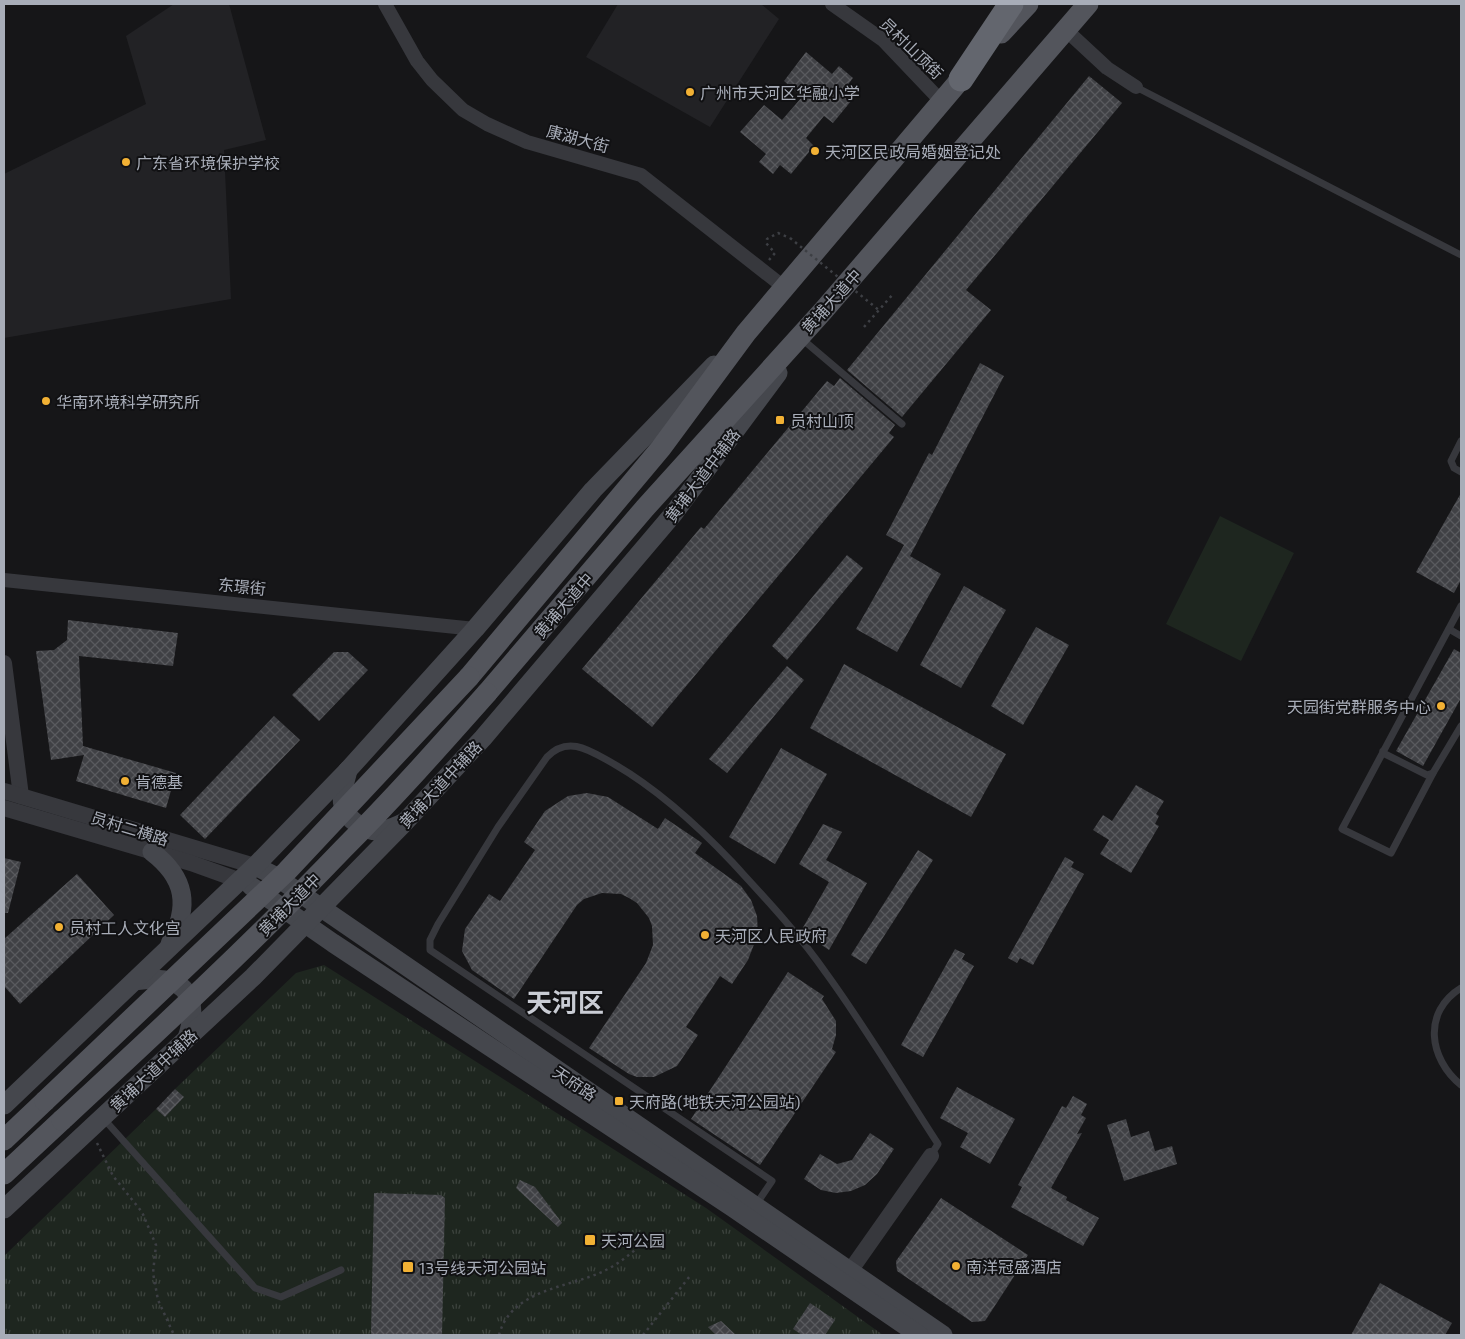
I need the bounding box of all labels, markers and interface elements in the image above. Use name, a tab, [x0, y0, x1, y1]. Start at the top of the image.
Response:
street label: 员村山顶街	[877, 13, 947, 83]
place label: 广州市天河区华融小学	[700, 83, 860, 102]
marker: 广州市天河区华融小学	[684, 86, 696, 98]
street label: 康湖大街	[545, 121, 611, 155]
place label: 天河区民政局婚姻登记处	[825, 142, 1001, 161]
marker: 天河区民政局婚姻登记处	[809, 145, 821, 157]
place label: 广东省环境保护学校	[136, 153, 280, 172]
marker: 广东省环境保护学校	[120, 156, 132, 168]
street label: 黄埔大道中	[797, 265, 865, 337]
place label: 华南环境科学研究所	[56, 392, 200, 411]
marker: 华南环境科学研究所	[40, 395, 52, 407]
place label: 员村山顶	[790, 411, 854, 430]
marker: 员村山顶	[774, 414, 786, 426]
street label: 黄埔大道中辅路	[661, 425, 743, 525]
street label: 黄埔大道中	[530, 569, 596, 641]
street label: 东璟街	[217, 574, 267, 598]
place label: 天园街党群服务中心	[1287, 697, 1431, 716]
marker: 天园街党群服务中心	[1435, 700, 1447, 712]
street label: 黄埔大道中辅路	[395, 737, 485, 831]
place label: 肯德基	[135, 772, 183, 791]
marker: 肯德基	[119, 775, 131, 787]
street label: 员村二横路	[89, 807, 171, 849]
street label: 黄埔大道中	[254, 869, 324, 939]
place label: 员村工人文化宫	[69, 918, 181, 937]
marker: 员村工人文化宫	[53, 921, 65, 933]
place label: 天河区人民政府	[715, 926, 827, 945]
marker: 天河区人民政府	[699, 929, 711, 941]
district label: 天河区	[526, 986, 604, 1017]
street label: 黄埔大道中辅路	[106, 1025, 200, 1115]
street label: 天府路	[550, 1062, 600, 1104]
place label: 天府路(地铁天河公园站)	[629, 1092, 801, 1111]
marker: 天府路(地铁天河公园站)	[613, 1095, 625, 1107]
place label: 天河公园	[601, 1231, 665, 1250]
marker: 天河公园	[583, 1233, 597, 1247]
place label: 南洋冠盛酒店	[966, 1257, 1062, 1276]
place label: 13号线天河公园站	[419, 1258, 546, 1277]
marker: 13号线天河公园站	[401, 1260, 415, 1274]
marker: 南洋冠盛酒店	[950, 1260, 962, 1272]

